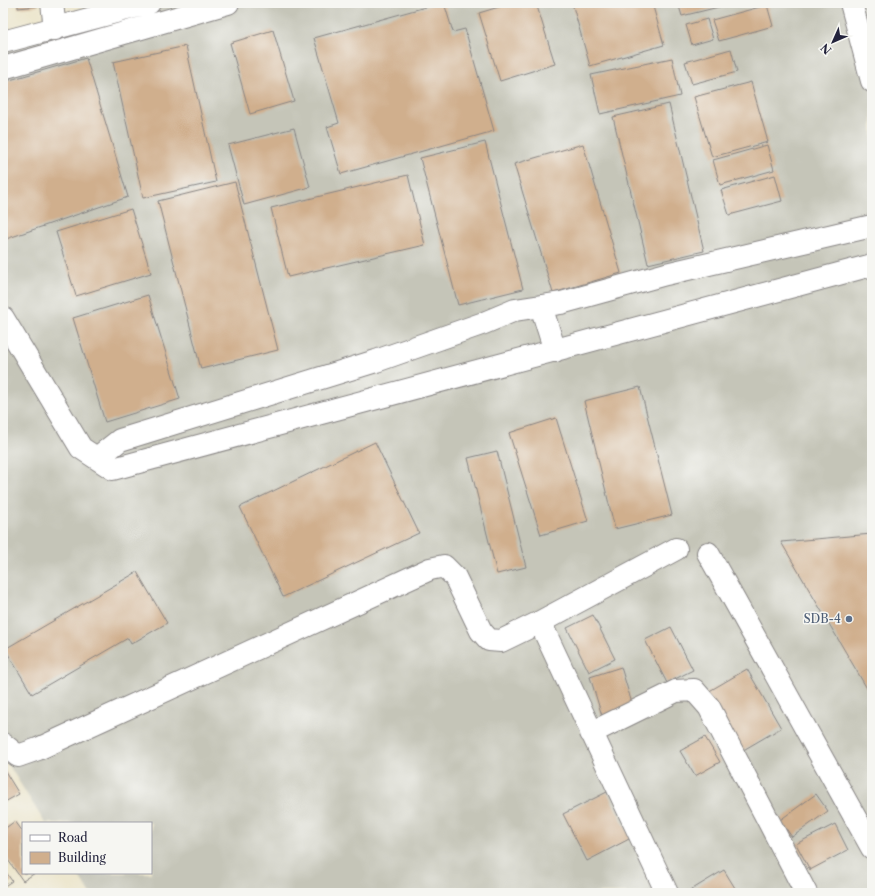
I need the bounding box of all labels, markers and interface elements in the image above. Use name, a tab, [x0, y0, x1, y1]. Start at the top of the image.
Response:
north arrow	[813, 22, 853, 62]
text: N	[817, 40, 834, 57]
place label: SDB-4	[803, 611, 841, 626]
marker: SDB-4	[844, 614, 854, 624]
legend	[22, 822, 152, 874]
text: Road	[58, 830, 88, 845]
text: Building	[58, 850, 106, 865]

